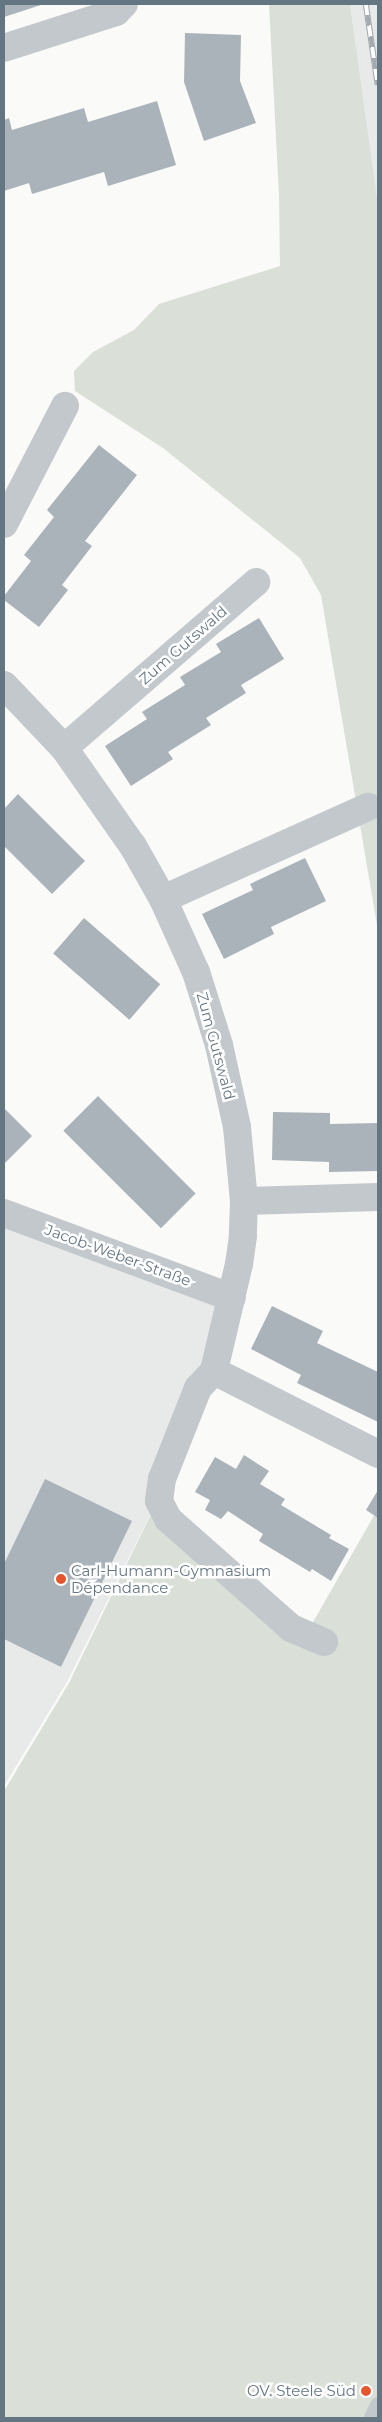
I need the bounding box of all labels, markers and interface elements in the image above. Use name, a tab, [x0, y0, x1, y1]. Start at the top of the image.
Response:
street label: Zum Gutswald	[135, 602, 231, 688]
street label: Zum Gutswald	[193, 990, 239, 1102]
street label: Jacob-Weber-Straße	[43, 1220, 193, 1290]
place label: Carl-Humann-Gymnasium Dépendance	[71, 1561, 271, 1596]
marker: Carl-Humann-Gymnasium Dépendance	[55, 1573, 67, 1585]
place label: OV. Steele Süd	[247, 2382, 356, 2400]
marker: OV. Steele Süd	[360, 2385, 372, 2397]

